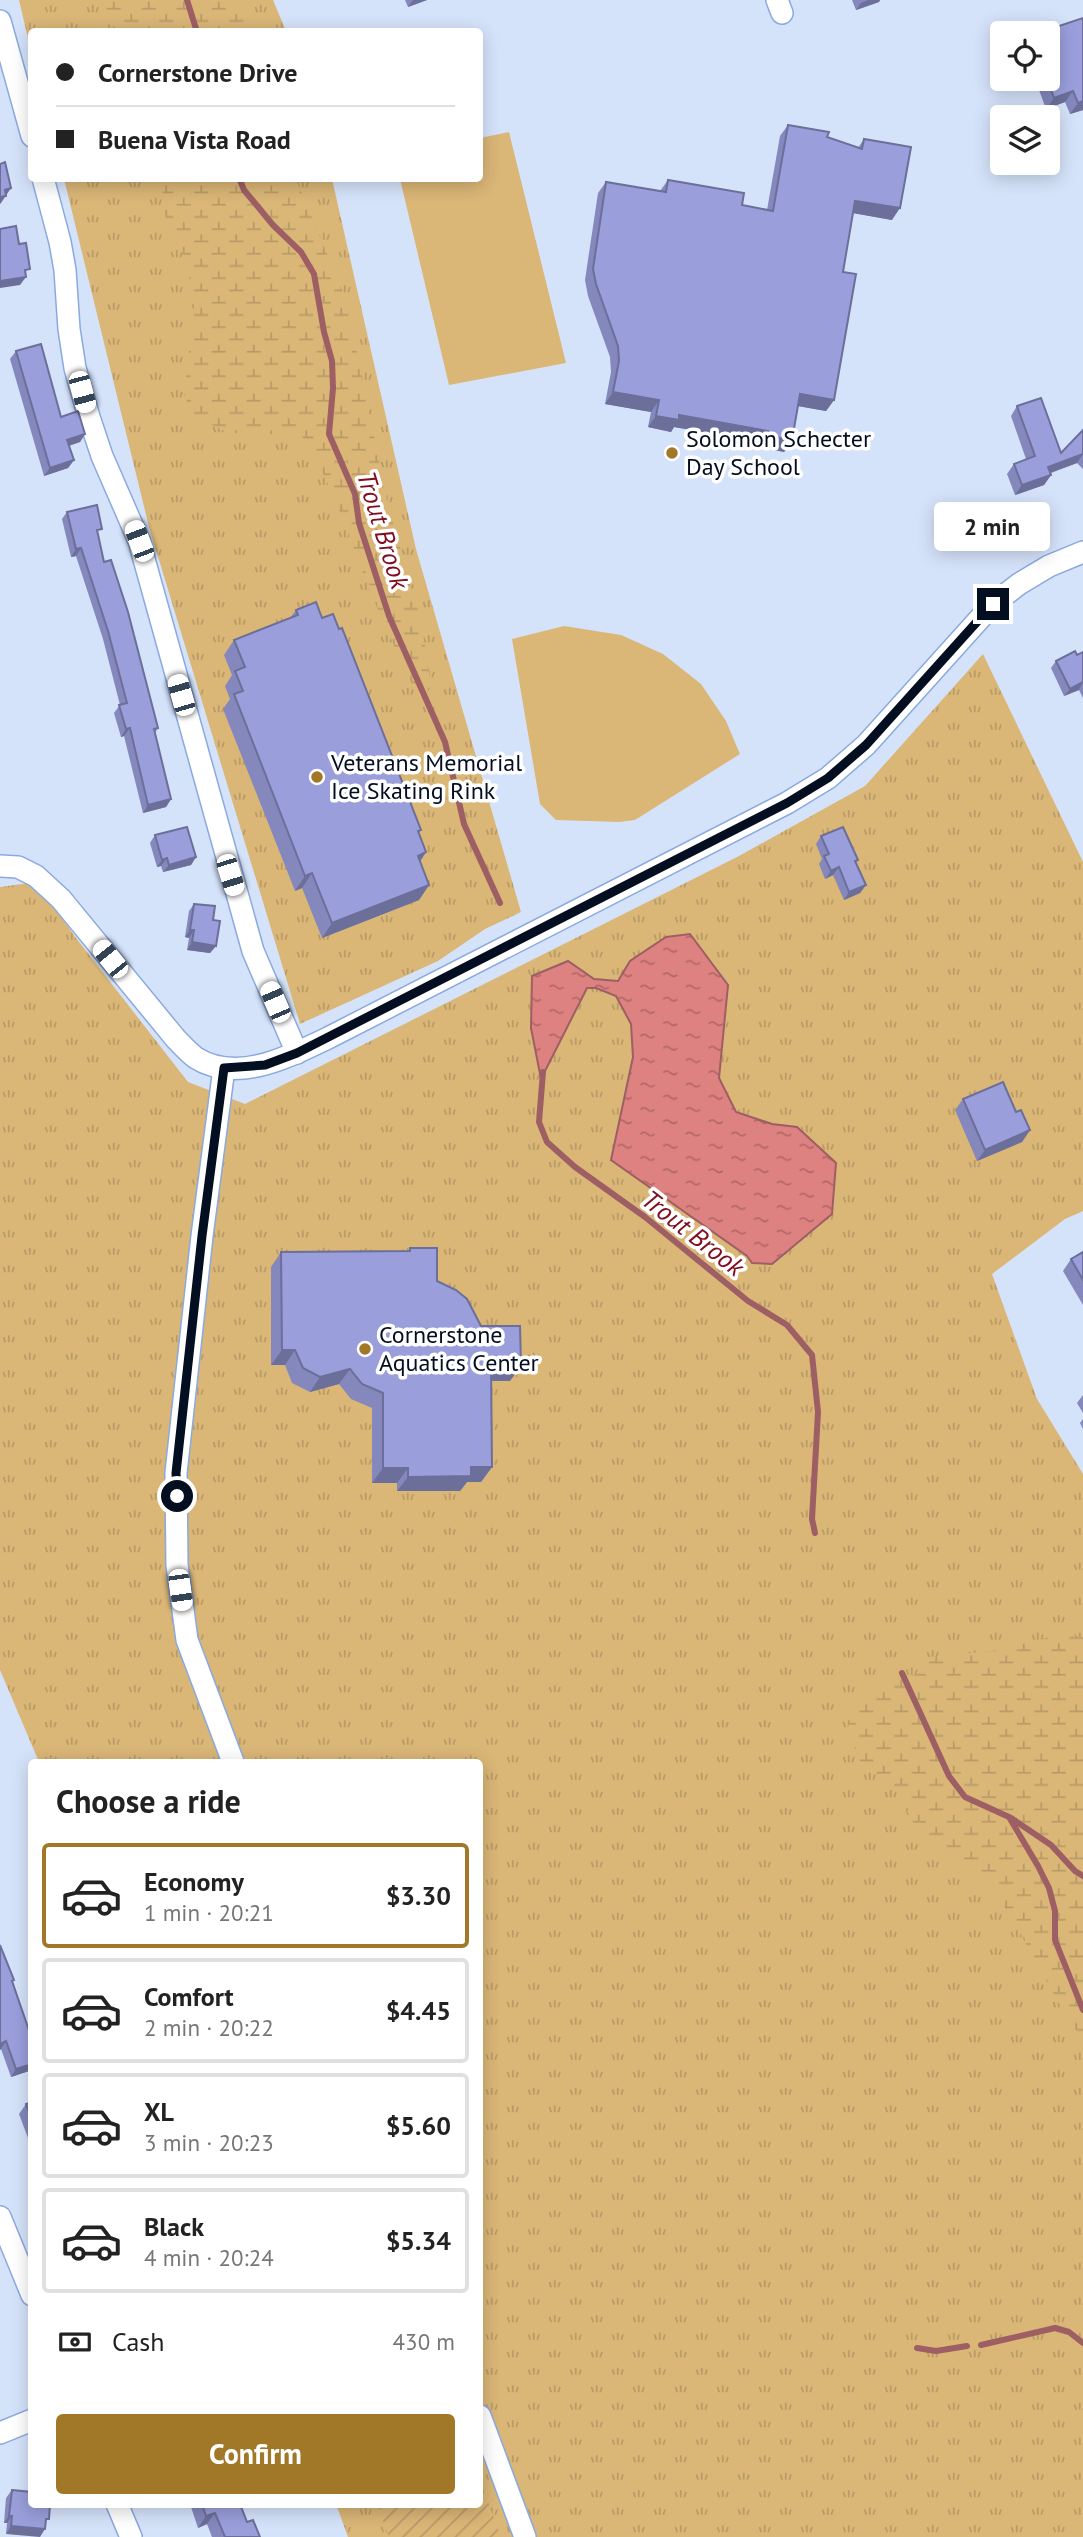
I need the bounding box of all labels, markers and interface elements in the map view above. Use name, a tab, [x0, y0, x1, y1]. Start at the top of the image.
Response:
map controls	[990, 21, 1060, 175]
button: locate	[990, 21, 1060, 91]
text: Cornerstone Drive	[98, 56, 297, 89]
button: layers	[990, 105, 1060, 175]
text: Buena Vista Road	[98, 123, 291, 156]
car	[67, 369, 98, 415]
place label: Solomon Schecter Day School	[686, 423, 871, 482]
marker: Solomon Schecter Day School	[664, 445, 680, 461]
water label: Trout Brook	[350, 467, 417, 594]
callout: 2 min	[935, 503, 1051, 552]
text: 2 min	[964, 512, 1020, 541]
car	[122, 518, 157, 564]
route end	[977, 588, 1009, 620]
car	[166, 672, 197, 718]
place label: Veterans Memorial Ice Skating Rink	[330, 747, 522, 806]
marker: Veterans Memorial Ice Skating Rink	[309, 769, 325, 785]
car	[214, 852, 247, 898]
car	[89, 936, 132, 982]
car	[258, 979, 293, 1025]
water label: Trout Brook	[635, 1182, 752, 1284]
place label: Cornerstone Aquatics Center	[379, 1319, 539, 1378]
marker: Cornerstone Aquatics Center	[357, 1341, 373, 1357]
route start	[161, 1480, 193, 1512]
car	[167, 1568, 194, 1612]
text: Choose a ride	[56, 1780, 241, 1822]
icon: car	[60, 1864, 123, 1927]
text: Economy	[144, 1865, 244, 1898]
text: $3.30	[386, 1879, 451, 1912]
text: 1 min · 20:21	[144, 1898, 274, 1927]
icon: car	[60, 1979, 123, 2042]
text: Comfort	[144, 1980, 234, 2013]
text: $4.45	[386, 1994, 451, 2027]
text: 2 min · 20:22	[144, 2013, 274, 2042]
icon: car	[60, 2094, 123, 2157]
text: XL	[144, 2095, 174, 2128]
text: $5.60	[386, 2109, 451, 2142]
text: 3 min · 20:23	[144, 2128, 274, 2157]
icon: car	[60, 2209, 123, 2272]
text: Black	[144, 2210, 204, 2243]
text: $5.34	[386, 2224, 451, 2257]
text: 4 min · 20:24	[144, 2243, 274, 2272]
icon: cash	[56, 2323, 94, 2361]
text: Cash	[112, 2325, 164, 2358]
text: 430 m	[393, 2327, 455, 2356]
button: Confirm	[56, 2414, 455, 2494]

